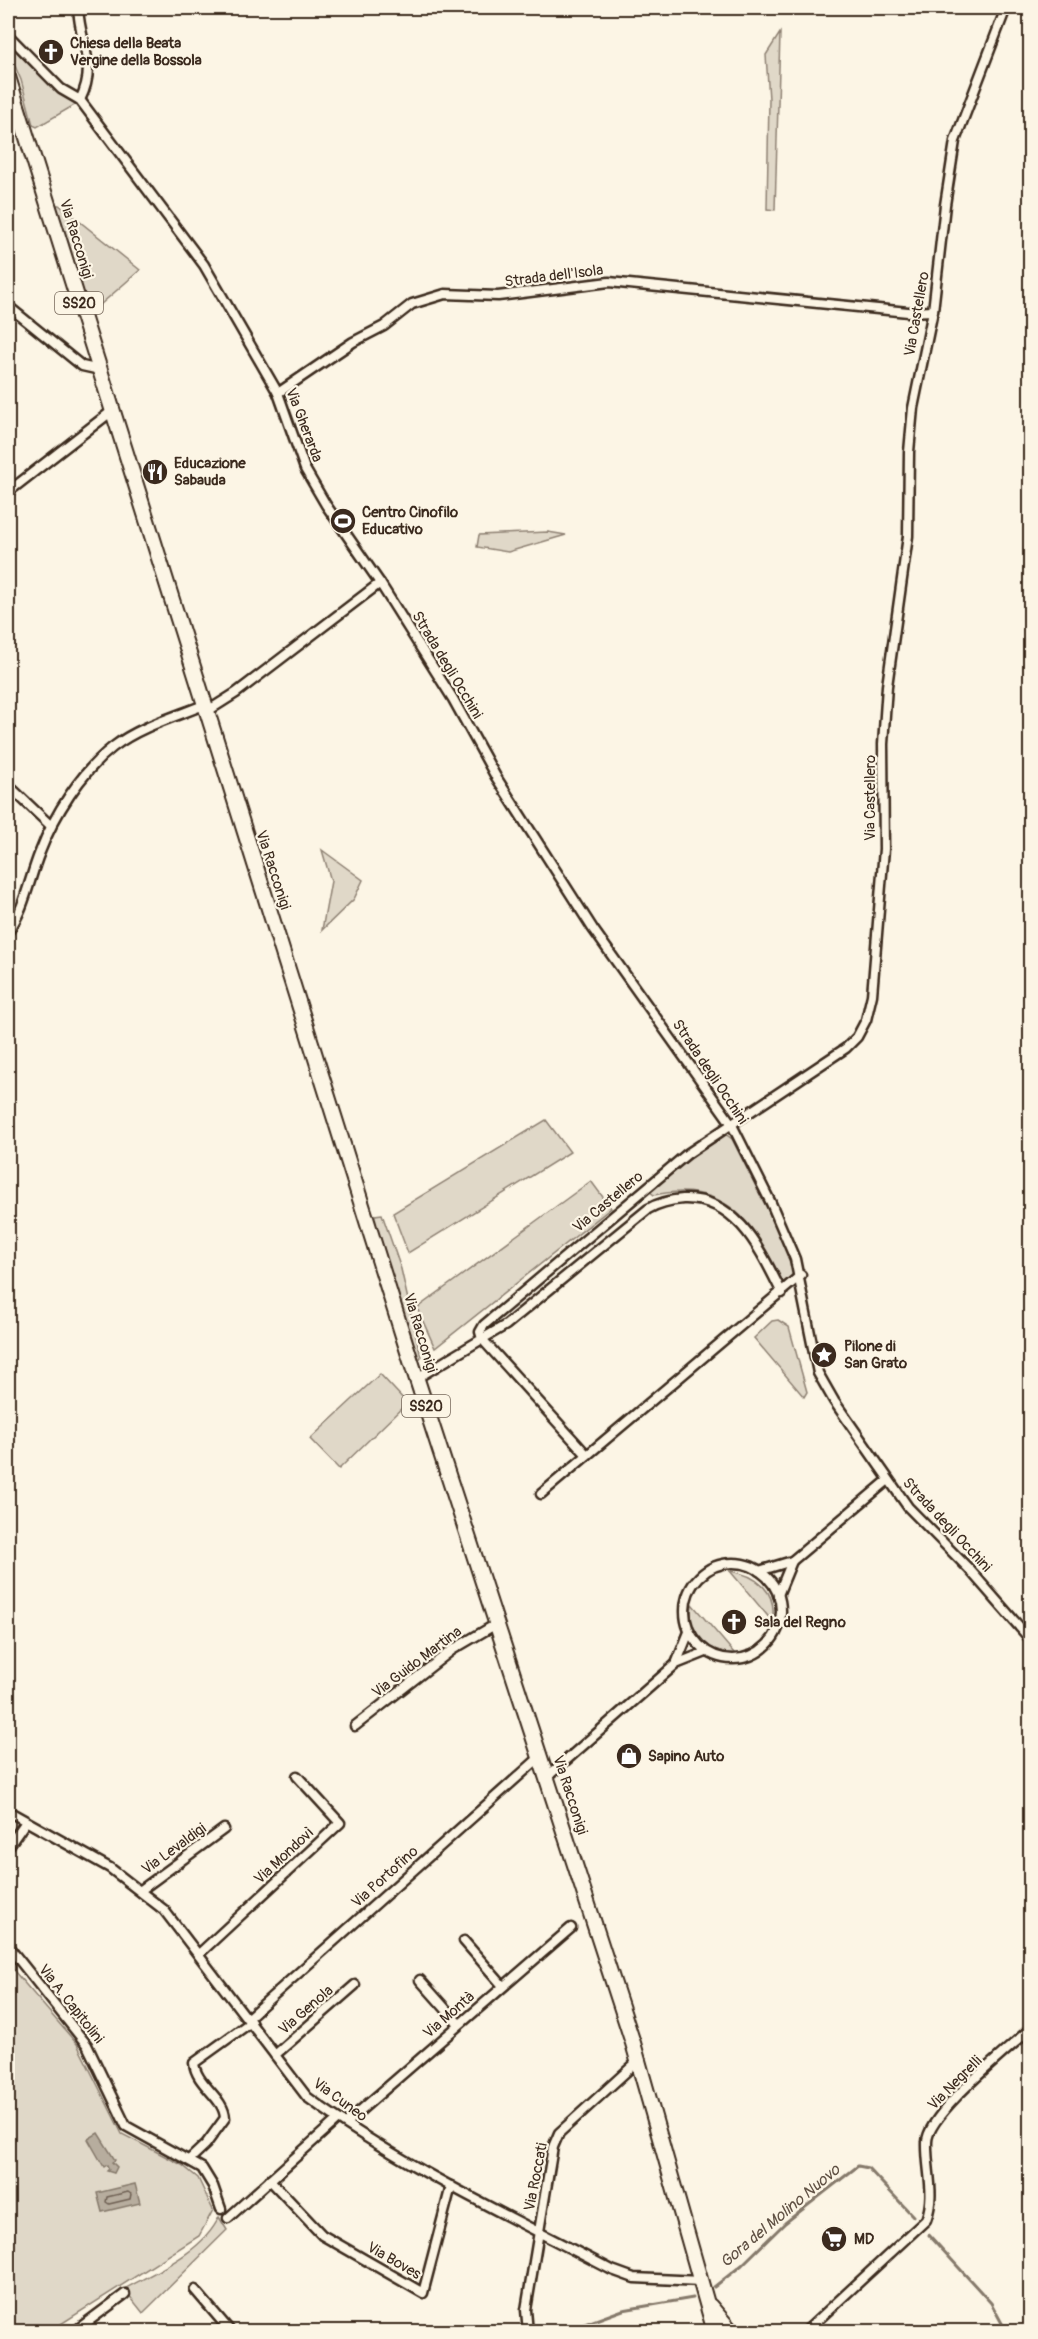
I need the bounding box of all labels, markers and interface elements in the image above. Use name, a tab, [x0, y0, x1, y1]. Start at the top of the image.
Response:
place label: Chiesa della Beata Vergine della Bossola	[70, 34, 202, 70]
church icon: Chiesa della Beata Vergine della Bossola	[36, 37, 66, 67]
street label: Via Racconigi	[55, 197, 97, 281]
street label: Strada dell'Isola	[504, 261, 604, 291]
street label: Via Castellero	[900, 270, 934, 358]
road number: SS20	[55, 292, 103, 314]
street label: Via Gherarda	[281, 385, 327, 465]
place label: Educazione Sabauda	[174, 454, 246, 490]
restaurant icon: Educazione Sabauda	[140, 457, 170, 487]
place label: Centro Cinofilo Educativo	[362, 503, 458, 539]
sports icon: Centro Cinofilo Educativo	[328, 506, 358, 536]
street label: Strada degli Occhini	[407, 608, 487, 723]
street label: Via Castellero	[861, 755, 880, 841]
street label: Via Racconigi	[251, 828, 295, 912]
street label: Strada degli Occhini	[668, 1016, 752, 1128]
street label: Via Castellero	[569, 1167, 647, 1237]
street label: Via Racconigi	[399, 1291, 441, 1375]
place label: Pilone di San Grato	[844, 1337, 907, 1373]
place icon: Pilone di San Grato	[809, 1340, 839, 1370]
road number: SS20	[402, 1395, 450, 1417]
street label: Strada degli Occhini	[898, 1474, 996, 1576]
church icon: Sala del Regno	[719, 1607, 749, 1637]
place label: Sala del Regno	[754, 1613, 846, 1632]
street label: Via Guido Martina	[368, 1622, 466, 1702]
shop icon: Sapino Auto	[614, 1741, 644, 1771]
place label: Sapino Auto	[648, 1747, 724, 1766]
street label: Via Racconigi	[548, 1753, 592, 1837]
street label: Via Levaldigi	[138, 1819, 210, 1879]
street label: Via Mondovì	[250, 1823, 318, 1888]
street label: Via Portofino	[348, 1842, 422, 1912]
street label: Via A. Capitolini	[34, 1961, 108, 2048]
street label: Via Genola	[275, 1981, 337, 2039]
street label: Via Montà	[419, 1987, 479, 2042]
street label: Via Negrelli	[924, 2052, 986, 2114]
street label: Via Cuneo	[309, 2074, 371, 2126]
street label: Via Roccati	[520, 2141, 552, 2213]
water label: Gora del Molino Nuovo	[716, 2159, 845, 2272]
supermarket icon: MD	[819, 2224, 849, 2254]
place label: MD	[854, 2230, 875, 2249]
street label: Via Boves	[364, 2238, 425, 2284]

